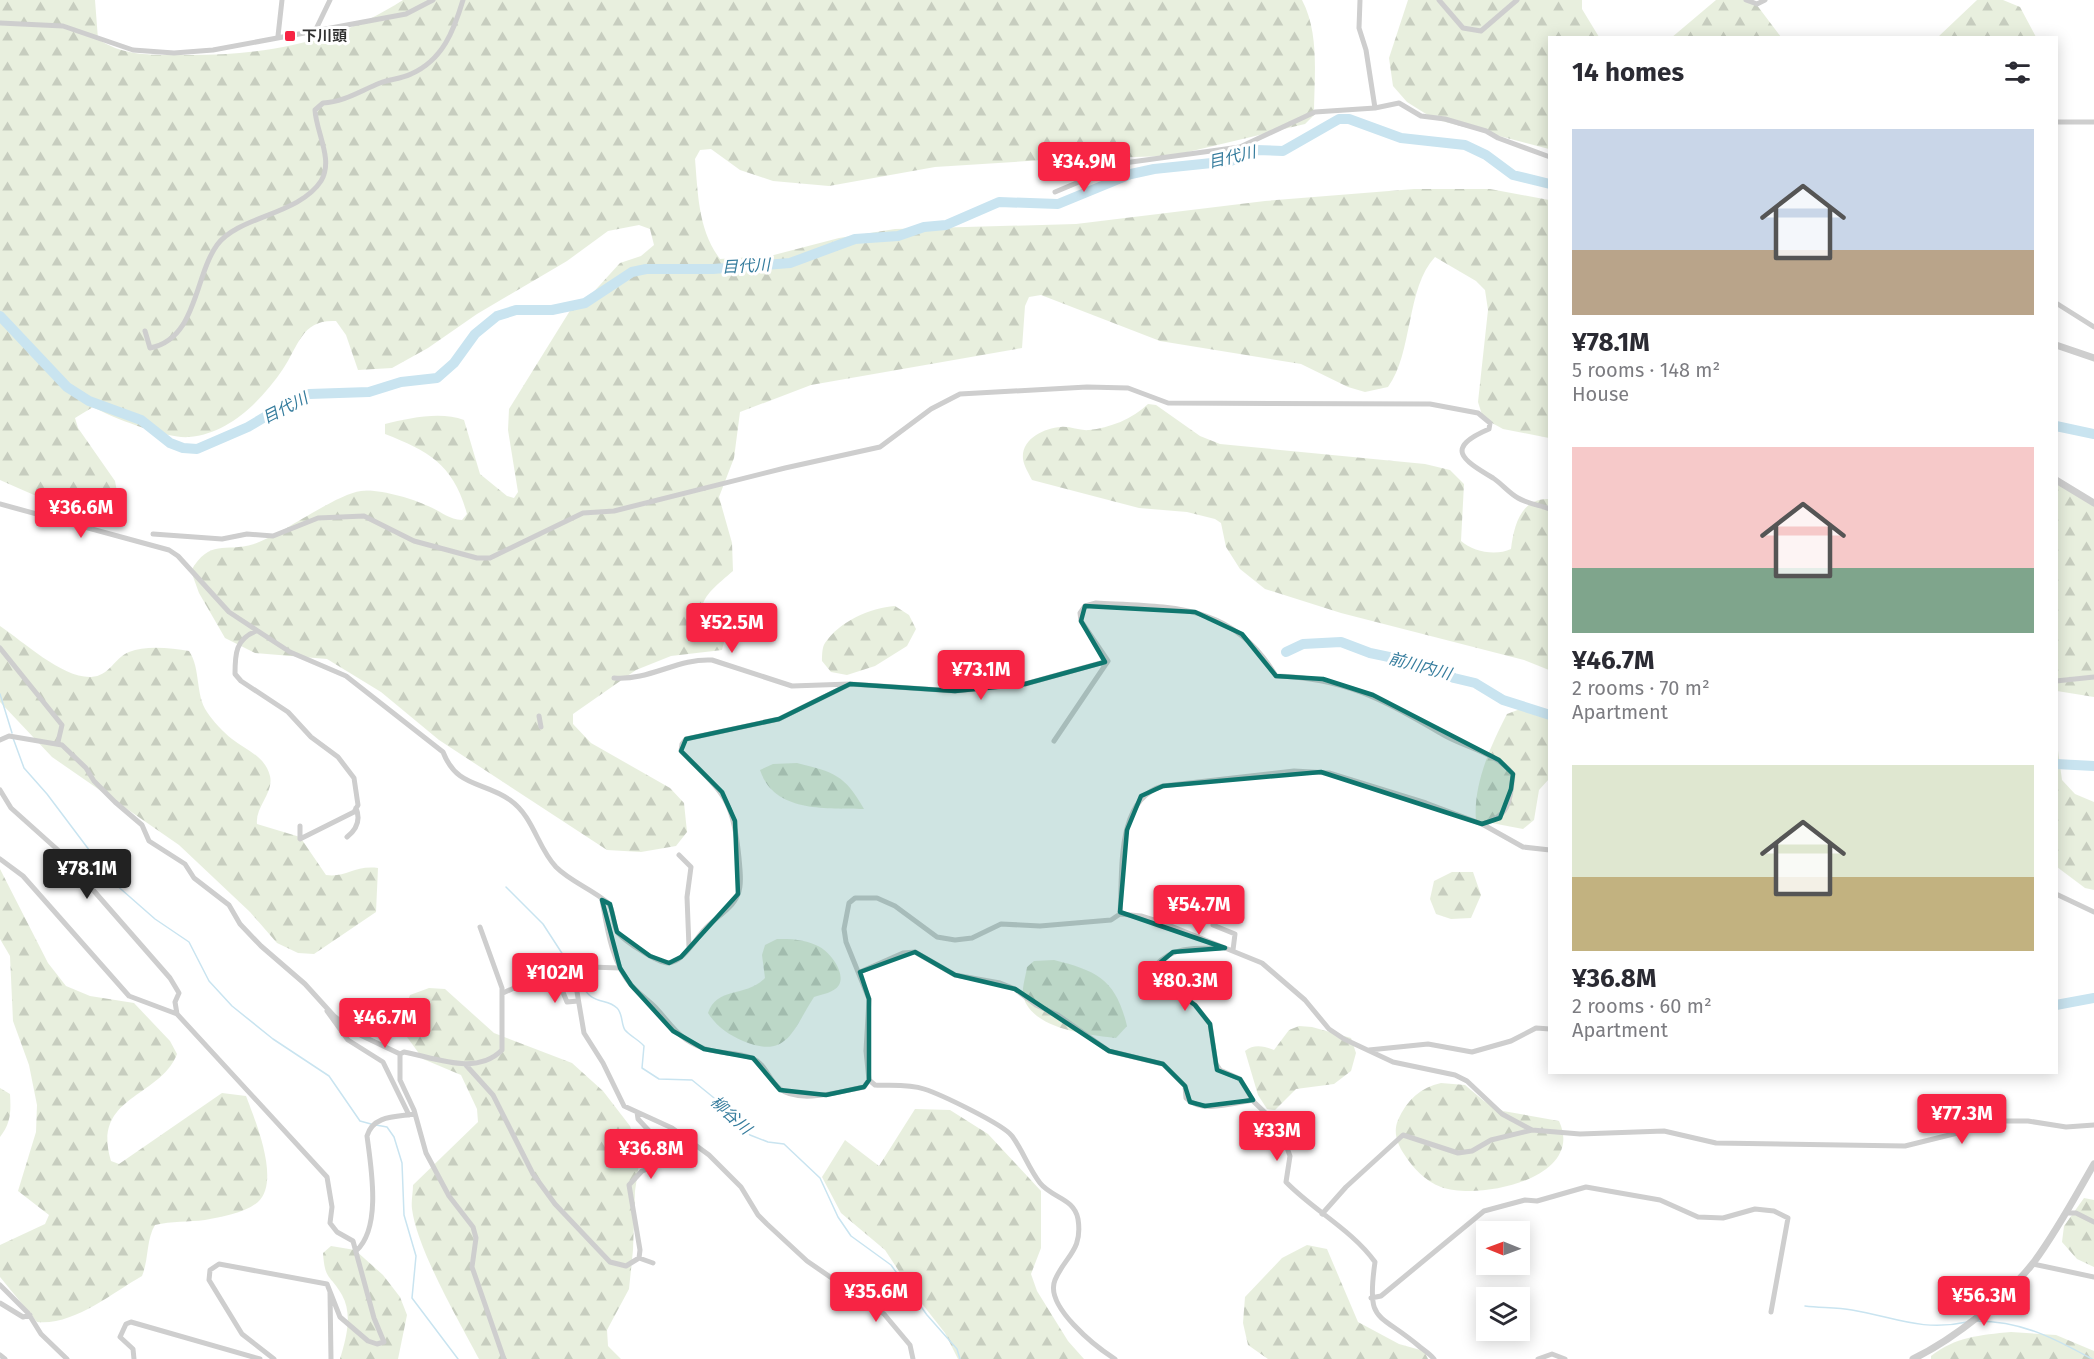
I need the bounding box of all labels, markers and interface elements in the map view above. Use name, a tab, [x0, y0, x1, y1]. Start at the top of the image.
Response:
place label: 下川頭	[302, 27, 347, 45]
marker: 下川頭	[283, 29, 297, 43]
icon: filters	[2001, 56, 2034, 89]
text: 14 homes	[1572, 57, 1684, 88]
pin: ¥34.9M	[1035, 142, 1133, 193]
water label: 目代川	[1206, 142, 1259, 172]
text: ¥34.9M	[1052, 149, 1116, 173]
icon: home	[1749, 168, 1857, 276]
water label: 目代川	[722, 255, 772, 277]
text: ¥78.1M	[1572, 327, 1650, 358]
text: 5 rooms · 148 m²	[1572, 358, 1720, 382]
text: House	[1572, 382, 1629, 406]
water label: 目代川	[259, 388, 312, 427]
icon: home	[1749, 486, 1857, 594]
pin: ¥36.6M	[32, 488, 130, 539]
text: ¥36.6M	[49, 495, 113, 519]
pin: ¥52.5M	[683, 603, 781, 654]
text: ¥52.5M	[700, 610, 764, 634]
text: ¥46.7M	[1572, 645, 1654, 676]
water label: 前川内川	[1387, 649, 1455, 684]
pin: ¥73.1M	[932, 650, 1030, 701]
text: ¥73.1M	[952, 657, 1010, 681]
text: 2 rooms · 70 m²	[1572, 676, 1710, 700]
text: Apartment	[1572, 700, 1668, 724]
icon: home	[1749, 804, 1857, 912]
pin: ¥78.1M	[38, 849, 136, 900]
text: ¥78.1M	[57, 856, 117, 880]
pin: ¥54.7M	[1150, 885, 1248, 936]
text: ¥54.7M	[1167, 892, 1231, 916]
pin: ¥102M	[513, 953, 597, 1004]
text: ¥102M	[526, 960, 584, 984]
pin: ¥80.3M	[1136, 961, 1234, 1012]
text: ¥36.8M	[1572, 963, 1656, 994]
text: ¥80.3M	[1152, 968, 1218, 992]
text: 2 rooms · 60 m²	[1572, 994, 1712, 1018]
pin: ¥46.7M	[336, 998, 434, 1049]
text: ¥46.7M	[353, 1005, 417, 1029]
text: Apartment	[1572, 1018, 1668, 1042]
water label: 柳谷川	[707, 1092, 757, 1139]
pin: ¥77.3M	[1913, 1094, 2011, 1145]
text: ¥77.3M	[1931, 1101, 1993, 1125]
pin: ¥33M	[1241, 1111, 1313, 1162]
text: ¥33M	[1253, 1118, 1301, 1142]
pin: ¥36.8M	[602, 1129, 700, 1180]
text: ¥36.8M	[619, 1136, 683, 1160]
north arrow	[1476, 1221, 1530, 1275]
map controls	[1476, 1221, 1530, 1341]
pin: ¥35.6M	[827, 1272, 925, 1323]
pin: ¥56.3M	[1935, 1276, 2033, 1327]
text: ¥35.6M	[844, 1279, 908, 1303]
text: ¥56.3M	[1952, 1283, 2016, 1307]
button: layers	[1476, 1287, 1530, 1341]

